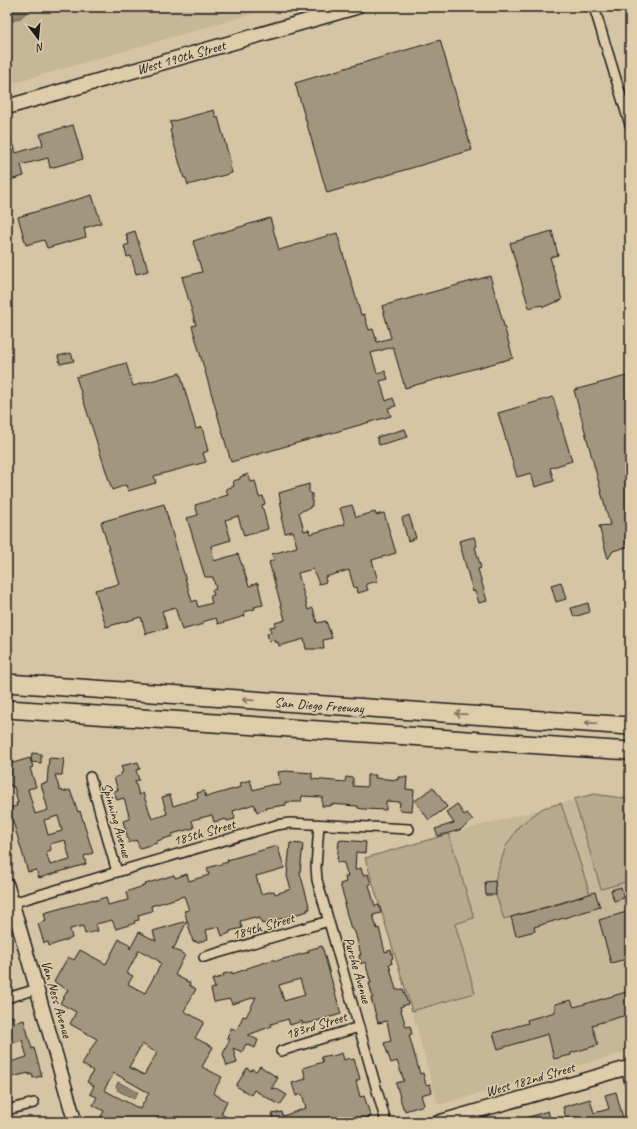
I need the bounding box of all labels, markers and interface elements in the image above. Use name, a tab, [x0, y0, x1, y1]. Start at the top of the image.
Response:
north arrow	[18, 18, 58, 58]
street label: West 190th Street	[135, 36, 229, 78]
text: N	[33, 40, 46, 56]
street label: San Diego Freeway	[274, 694, 365, 717]
one-way arrow	[242, 696, 255, 703]
one-way arrow	[455, 711, 468, 718]
one-way arrow	[585, 720, 598, 727]
street label: Spinning Avenue	[98, 781, 136, 861]
street label: 185th Street	[171, 815, 238, 849]
street label: 184th Street	[230, 909, 297, 943]
street label: Purche Avenue	[340, 935, 375, 1006]
street label: Van Ness Avenue	[37, 959, 76, 1041]
street label: 183rd Street	[284, 1008, 350, 1043]
street label: West 182nd Street	[484, 1058, 578, 1100]

